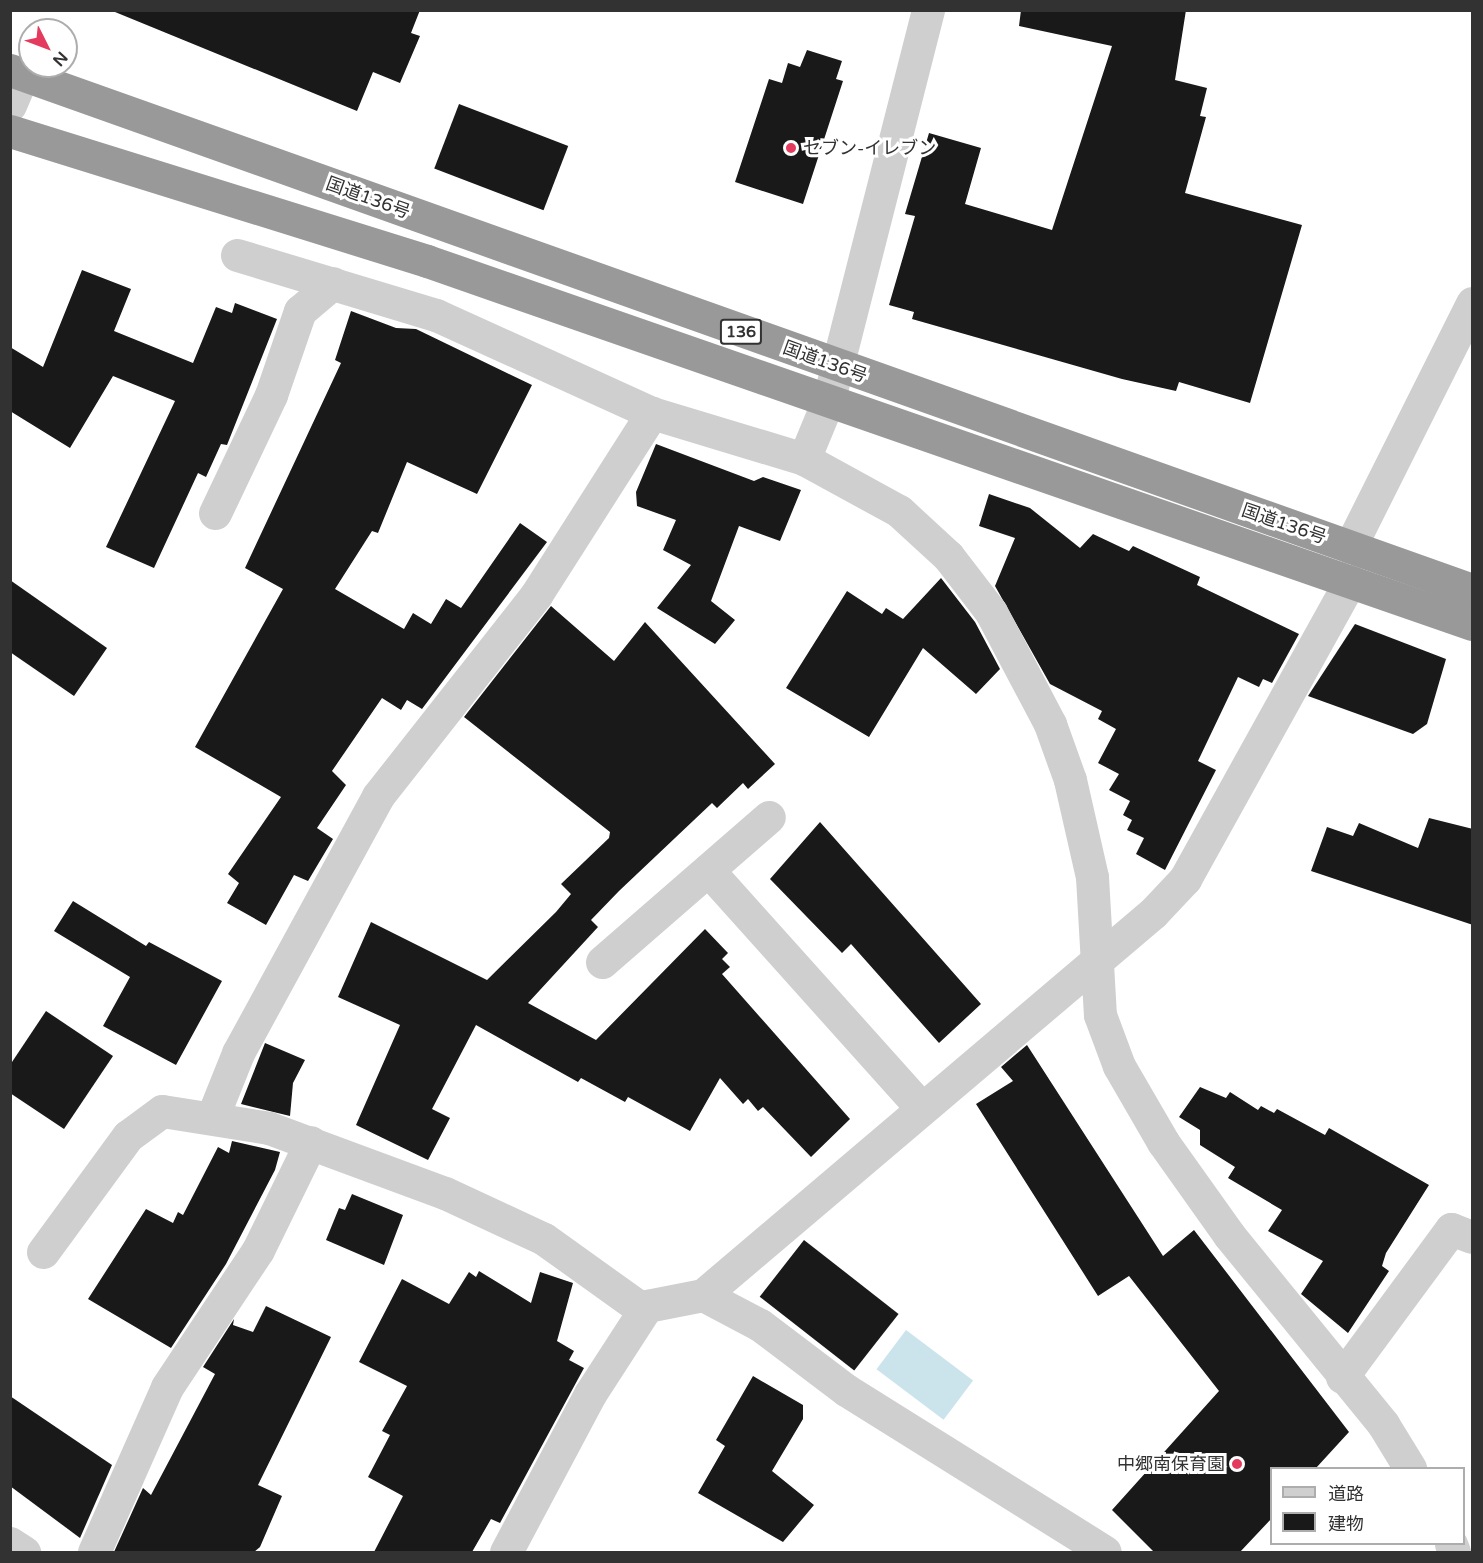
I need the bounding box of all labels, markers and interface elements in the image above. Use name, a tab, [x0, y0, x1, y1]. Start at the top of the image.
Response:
north arrow	[18, 18, 78, 78]
text: N	[48, 47, 72, 70]
place label: セブン-イレブン	[803, 137, 936, 159]
marker: セブン-イレブン	[784, 141, 798, 155]
street label: 国道136号	[323, 173, 413, 223]
road number: 136	[718, 319, 764, 345]
street label: 国道136号	[780, 337, 870, 387]
street label: 国道136号	[1239, 499, 1329, 549]
place label: 中郷南保育園	[1117, 1453, 1225, 1475]
marker: 中郷南保育園	[1230, 1457, 1244, 1471]
legend	[1270, 1467, 1465, 1545]
text: 道路	[1328, 1483, 1364, 1505]
text: 建物	[1328, 1513, 1364, 1535]

